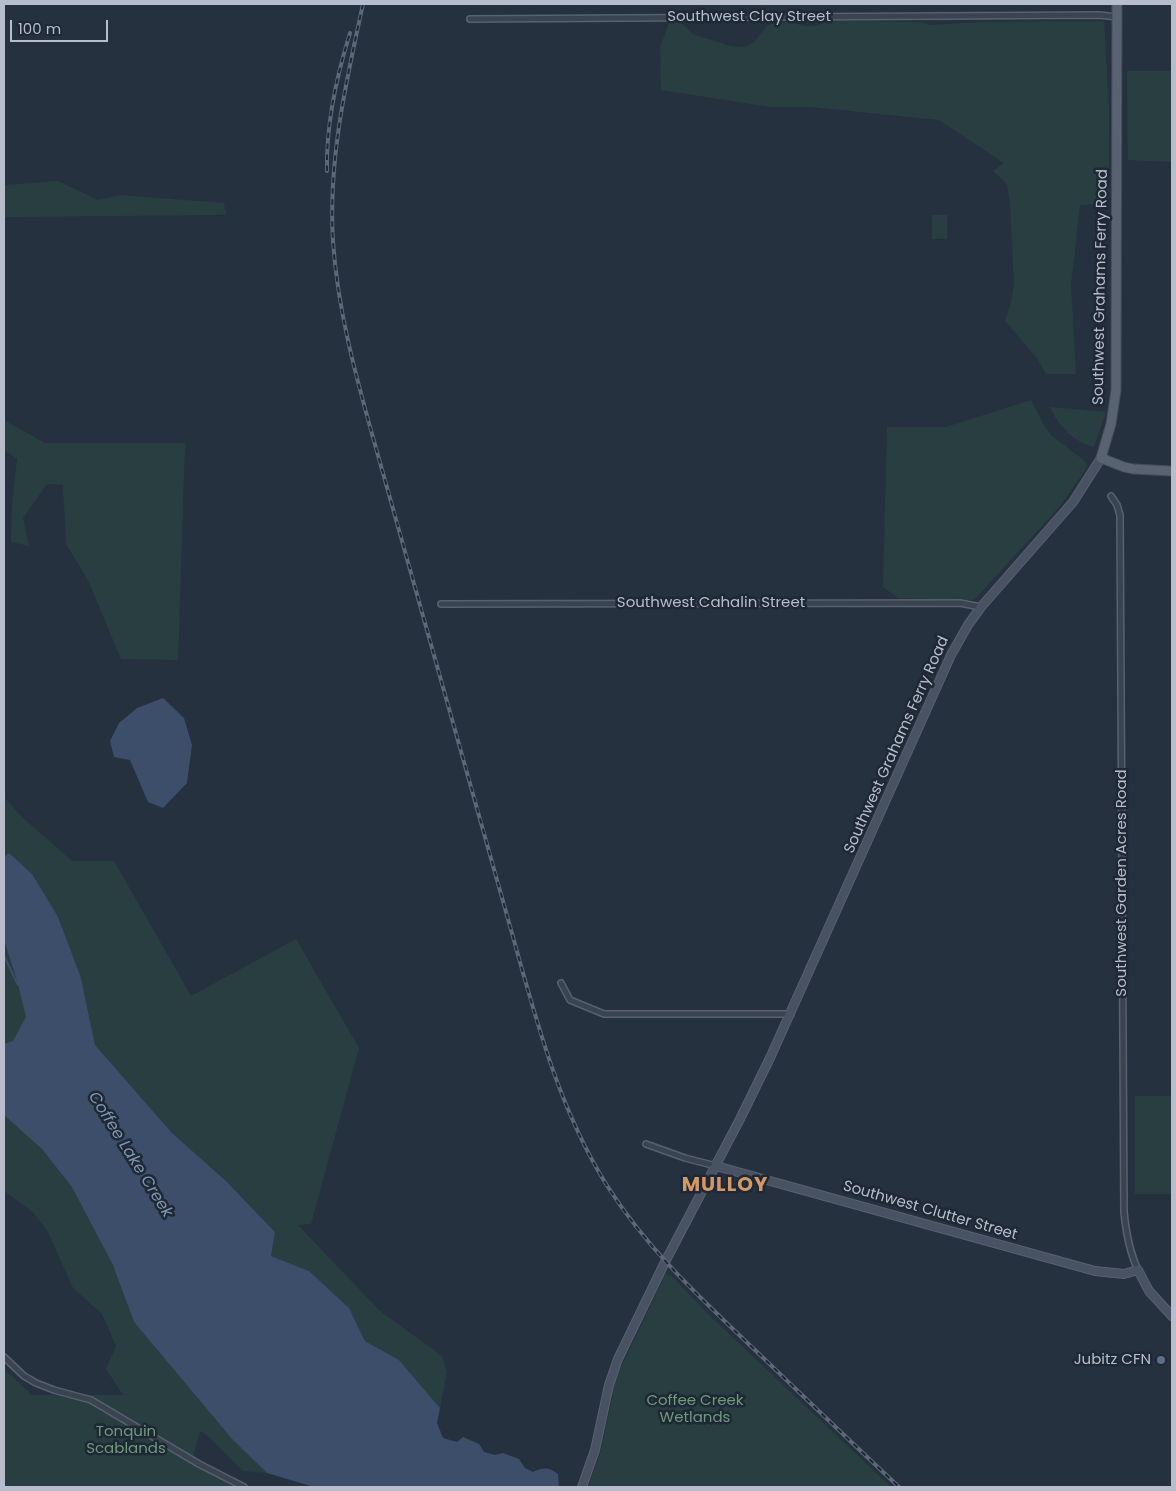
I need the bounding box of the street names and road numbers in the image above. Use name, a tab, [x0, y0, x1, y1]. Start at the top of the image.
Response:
street label: Southwest Clay Street	[667, 8, 831, 26]
street label: Southwest Grahams Ferry Road	[1090, 169, 1112, 405]
street label: Southwest Cahalin Street	[617, 594, 805, 612]
street label: Southwest Grahams Ferry Road	[841, 634, 953, 856]
street label: Southwest Garden Acres Road	[1113, 769, 1131, 997]
street label: Southwest Clutter Street	[841, 1177, 1019, 1245]

